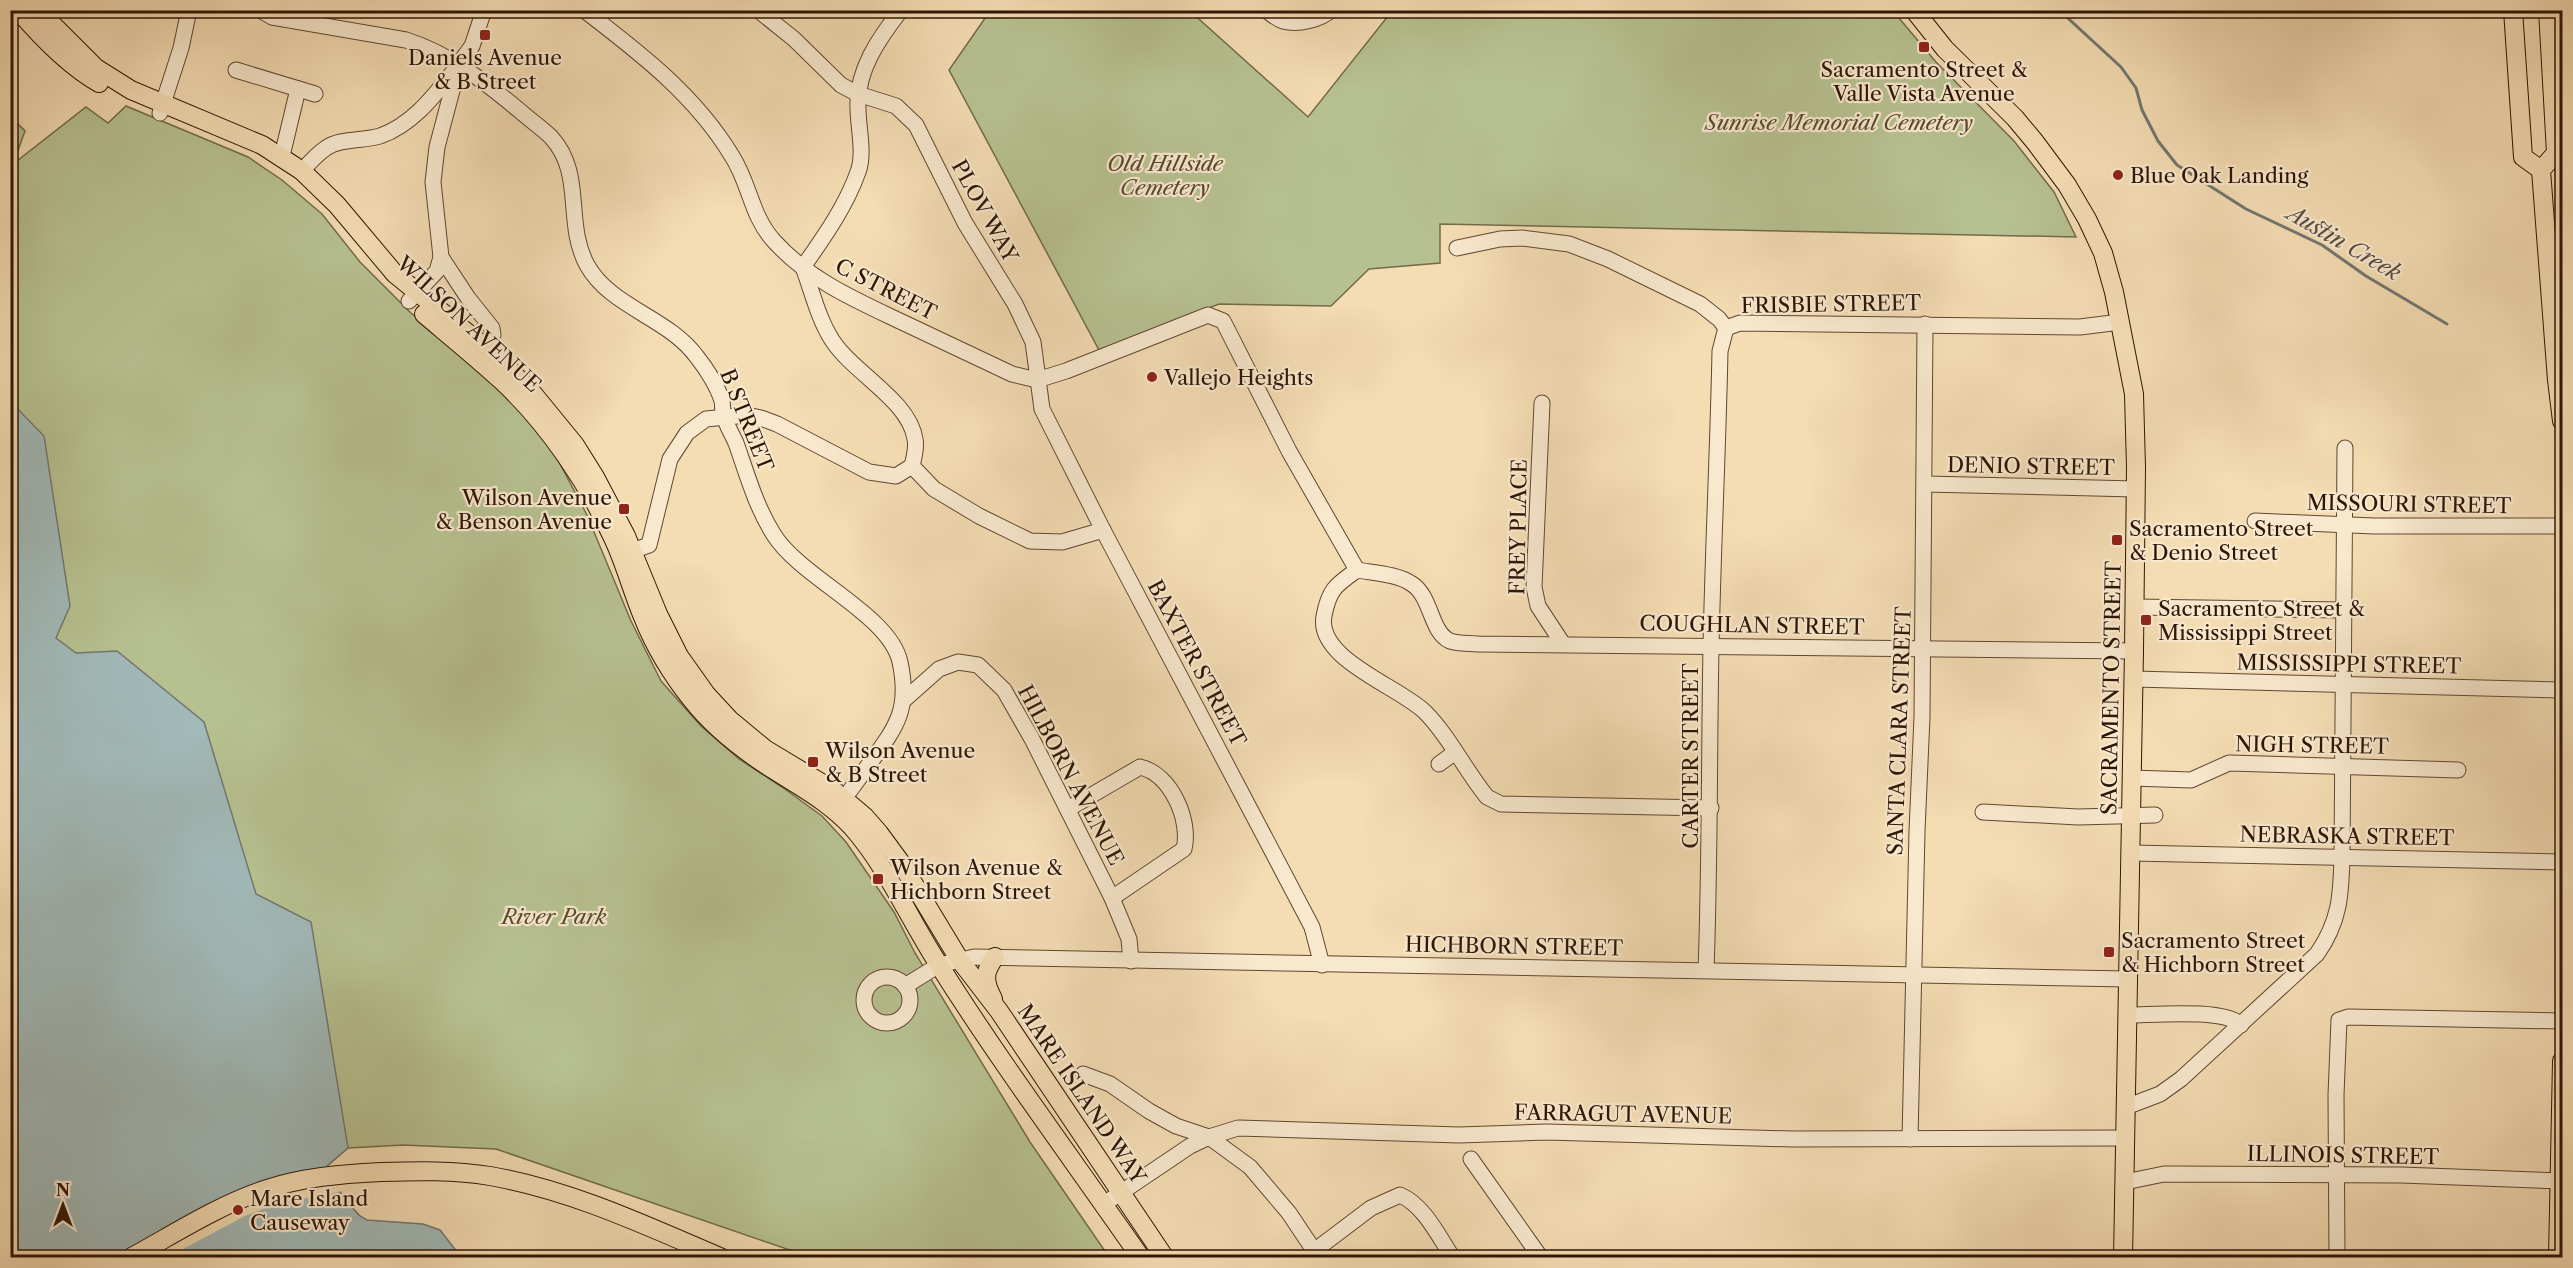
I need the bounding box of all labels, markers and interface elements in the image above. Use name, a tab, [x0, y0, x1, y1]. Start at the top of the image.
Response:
marker: Daniels Avenue & B Street	[478, 28, 492, 42]
marker: Sacramento Street & Valle Vista Avenue	[1917, 40, 1931, 54]
place label: Daniels Avenue & B Street	[408, 45, 562, 94]
place label: Sacramento Street & Valle Vista Avenue	[1821, 57, 2027, 106]
park label: Sunrise Memorial Cemetery	[1703, 110, 1973, 135]
park label: Old Hillside Cemetery	[1107, 151, 1224, 200]
street label: PLOV WAY	[947, 155, 1024, 268]
place label: Blue Oak Landing	[2130, 163, 2309, 188]
marker: Blue Oak Landing	[2111, 168, 2125, 182]
water label: Austin Creek	[2280, 198, 2406, 287]
street label: WILSON AVENUE	[391, 250, 546, 397]
street label: C STREET	[831, 253, 941, 325]
street label: FRISBIE STREET	[1741, 290, 1922, 318]
street label: B STREET	[715, 365, 779, 475]
place label: Vallejo Heights	[1163, 365, 1313, 390]
marker: Vallejo Heights	[1145, 370, 1159, 384]
street label: DENIO STREET	[1947, 452, 2115, 480]
street label: FREY PLACE	[1504, 459, 1532, 595]
place label: Wilson Avenue & Benson Avenue	[435, 485, 612, 534]
street label: MISSOURI STREET	[2306, 490, 2512, 518]
marker: Wilson Avenue & Benson Avenue	[617, 502, 631, 516]
place label: Sacramento Street & Denio Street	[2129, 516, 2314, 565]
marker: Sacramento Street & Denio Street	[2110, 533, 2124, 547]
street label: SACRAMENTO STREET	[2096, 560, 2126, 815]
street label: BAXTER STREET	[1143, 576, 1252, 751]
place label: Sacramento Street & Mississippi Street	[2158, 596, 2365, 645]
street label: SANTA CLARA STREET	[1882, 606, 1916, 856]
street label: COUGHLAN STREET	[1639, 611, 1865, 639]
marker: Sacramento Street & Mississippi Street	[2139, 613, 2153, 627]
street label: MISSISSIPPI STREET	[2237, 650, 2462, 678]
street label: CARTER STREET	[1678, 663, 1703, 849]
street label: HILBORN AVENUE	[1013, 681, 1129, 869]
street label: NIGH STREET	[2235, 731, 2389, 759]
place label: Wilson Avenue & B Street	[824, 738, 975, 787]
marker: Wilson Avenue & B Street	[806, 755, 820, 769]
street label: NEBRASKA STREET	[2239, 822, 2455, 850]
place label: Wilson Avenue & Hichborn Street	[889, 855, 1063, 904]
marker: Wilson Avenue & Hichborn Street	[871, 872, 885, 886]
park label: River Park	[500, 904, 606, 929]
place label: Sacramento Street & Hichborn Street	[2121, 928, 2306, 977]
street label: HICHBORN STREET	[1405, 932, 1624, 960]
marker: Sacramento Street & Hichborn Street	[2102, 945, 2116, 959]
street label: MARE ISLAND WAY	[1013, 999, 1152, 1190]
street label: FARRAGUT AVENUE	[1514, 1100, 1732, 1128]
street label: ILLINOIS STREET	[2247, 1141, 2440, 1169]
north arrow	[33, 1175, 93, 1235]
text: N	[56, 1180, 70, 1200]
place label: Mare Island Causeway	[250, 1186, 368, 1235]
marker: Mare Island Causeway	[231, 1203, 245, 1217]

